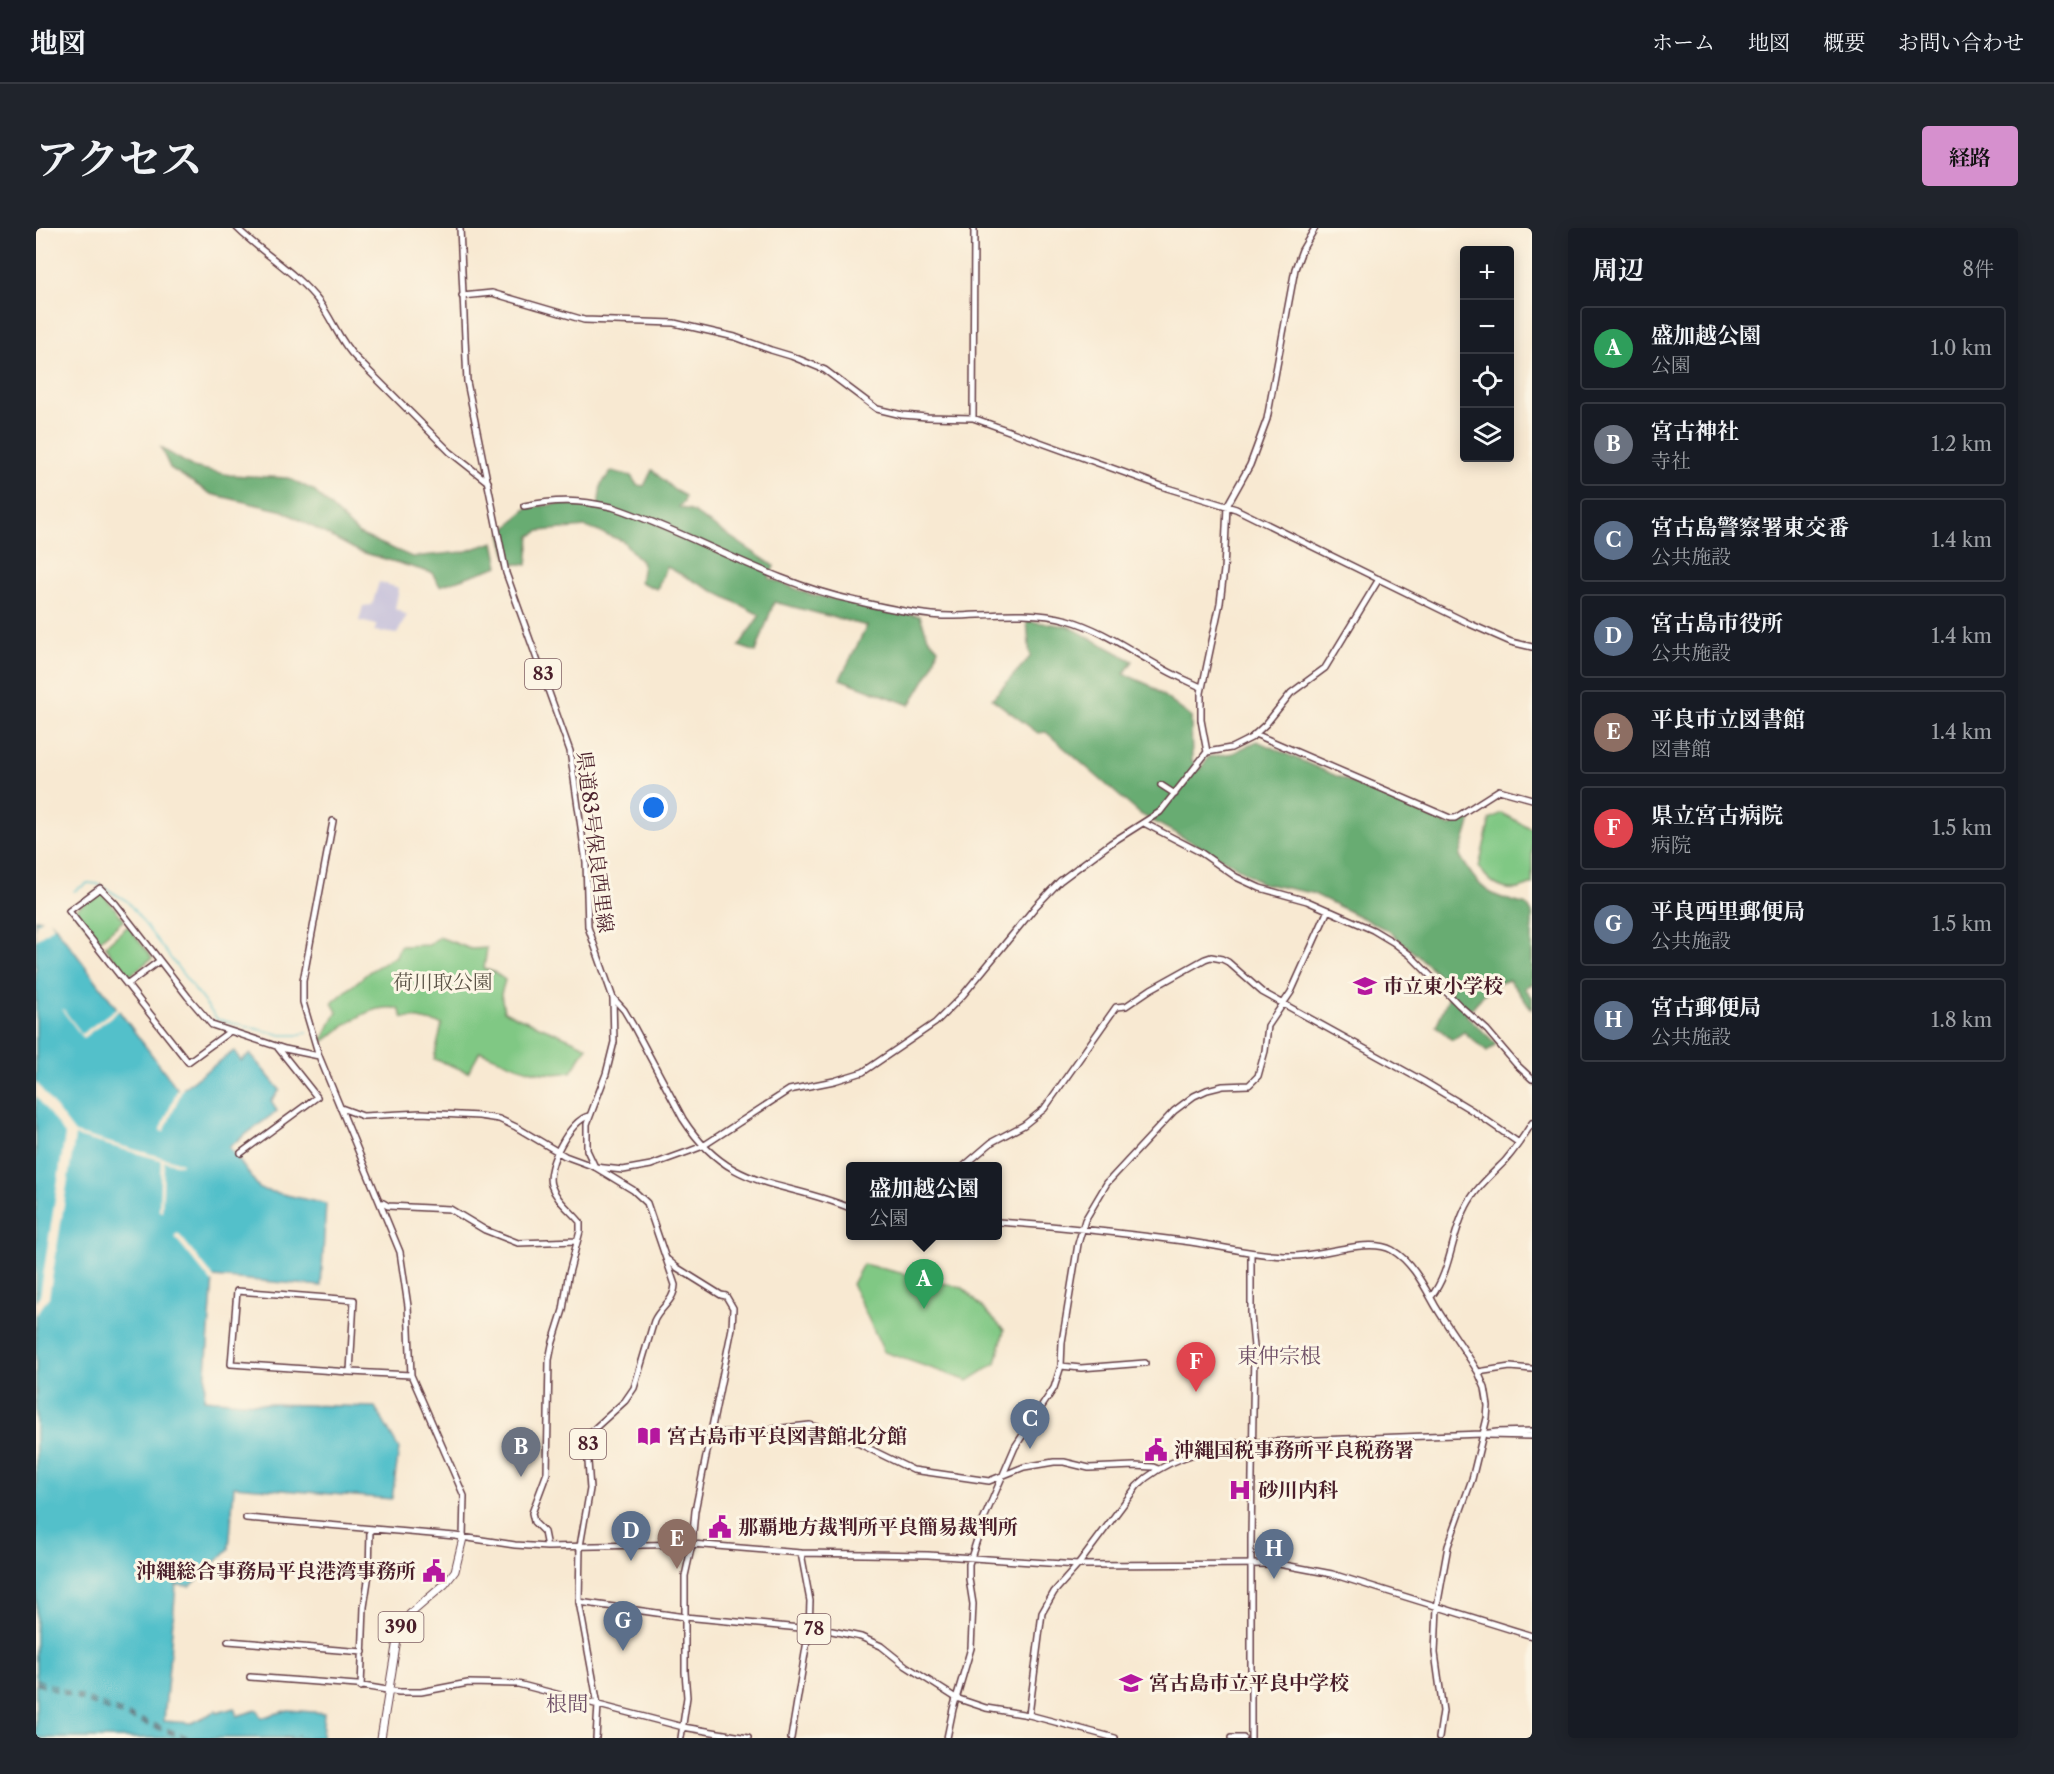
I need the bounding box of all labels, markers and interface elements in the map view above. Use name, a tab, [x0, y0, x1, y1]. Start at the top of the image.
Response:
text: 地図	[30, 26, 86, 60]
text: ホーム	[1652, 30, 1715, 55]
text: 地図	[1748, 30, 1790, 55]
text: 概要	[1823, 30, 1865, 55]
text: お問い合わせ	[1898, 30, 2024, 55]
button: 経路	[1922, 126, 2018, 186]
text: アクセス	[36, 133, 203, 185]
map controls	[1460, 246, 1514, 462]
button: +	[1460, 246, 1514, 300]
text: 周辺	[1592, 254, 1644, 286]
text: 8件	[1962, 257, 1994, 281]
button: −	[1460, 300, 1514, 354]
text: 盛加越公園	[1651, 322, 1761, 349]
text: A	[1606, 336, 1621, 360]
text: 1.0 km	[1931, 336, 1992, 360]
text: 公園	[1651, 353, 1691, 377]
button: locate	[1460, 354, 1514, 408]
button: layers	[1460, 408, 1514, 462]
text: 宮古神社	[1651, 418, 1739, 445]
text: B	[1606, 432, 1621, 456]
text: 1.2 km	[1931, 432, 1992, 456]
text: 寺社	[1651, 449, 1691, 473]
text: 宮古島警察署東交番	[1651, 514, 1849, 541]
text: C	[1605, 528, 1622, 552]
text: 1.4 km	[1931, 528, 1992, 552]
text: 公共施設	[1651, 545, 1731, 569]
text: 宮古島市役所	[1651, 610, 1783, 637]
text: D	[1605, 624, 1622, 648]
text: 1.4 km	[1931, 624, 1992, 648]
text: 公共施設	[1651, 641, 1731, 665]
road number: 83	[525, 659, 561, 689]
text: 平良市立図書館	[1651, 706, 1805, 733]
text: E	[1606, 720, 1621, 744]
text: 1.4 km	[1931, 720, 1992, 744]
text: 図書館	[1651, 737, 1711, 761]
street label: 県道83号保良西里線	[572, 750, 618, 934]
your location	[639, 793, 668, 822]
text: 県立宮古病院	[1651, 802, 1783, 829]
text: F	[1607, 816, 1620, 840]
text: 1.5 km	[1932, 816, 1992, 840]
text: 病院	[1651, 833, 1691, 857]
text: 平良西里郵便局	[1651, 898, 1805, 925]
text: G	[1605, 912, 1622, 936]
text: 1.5 km	[1932, 912, 1992, 936]
text: 公共施設	[1651, 929, 1731, 953]
park label: 荷川取公園	[393, 970, 493, 994]
school or university icon: 市立東小学校	[1352, 973, 1378, 999]
place label: 市立東小学校	[1383, 974, 1503, 998]
text: 宮古郵便局	[1651, 994, 1761, 1021]
text: H	[1604, 1008, 1623, 1032]
text: 1.8 km	[1931, 1008, 1992, 1032]
text: 公共施設	[1651, 1025, 1731, 1049]
popup	[846, 1162, 1002, 1240]
text: 盛加越公園	[869, 1175, 979, 1202]
text: 公園	[869, 1206, 909, 1230]
pin: A	[904, 1260, 944, 1309]
pin: F	[1176, 1342, 1216, 1392]
district label: 東仲宗根	[1237, 1343, 1321, 1368]
pin: C	[1010, 1400, 1050, 1449]
library icon: 宮古島市平良図書館北分館	[636, 1423, 662, 1449]
place label: 宮古島市平良図書館北分館	[667, 1424, 907, 1448]
pin: B	[502, 1428, 540, 1477]
road number: 83	[570, 1429, 606, 1459]
public building icon: 沖縄国税事務所平良税務署	[1143, 1437, 1169, 1463]
place label: 沖縄国税事務所平良税務署	[1174, 1438, 1414, 1462]
hospital icon: 砂川内科	[1227, 1477, 1253, 1503]
place label: 砂川内科	[1258, 1478, 1338, 1502]
pin: D	[612, 1512, 650, 1561]
public building icon: 那覇地方裁判所平良簡易裁判所	[707, 1514, 733, 1540]
place label: 那覇地方裁判所平良簡易裁判所	[738, 1515, 1018, 1539]
pin: E	[658, 1520, 696, 1569]
pin: H	[1254, 1530, 1294, 1579]
public building icon: 沖縄総合事務局平良港湾事務所	[421, 1558, 447, 1584]
place label: 沖縄総合事務局平良港湾事務所	[136, 1559, 416, 1583]
pin: G	[604, 1602, 642, 1651]
road number: 390	[378, 1612, 424, 1642]
road number: 78	[798, 1614, 830, 1644]
school or university icon: 宮古島市立平良中学校	[1118, 1670, 1144, 1696]
place label: 宮古島市立平良中学校	[1149, 1671, 1349, 1695]
district label: 根間	[546, 1691, 588, 1716]

